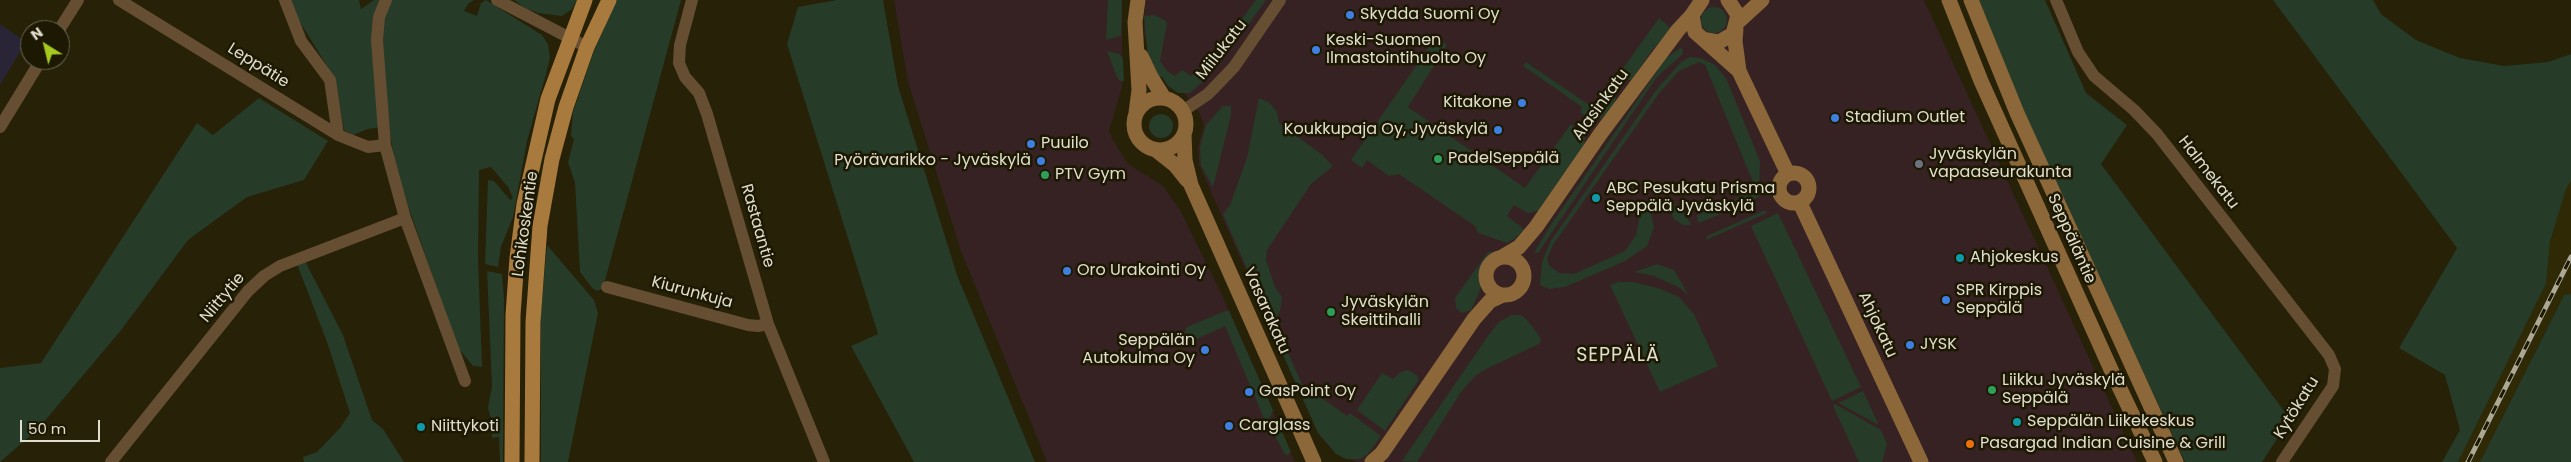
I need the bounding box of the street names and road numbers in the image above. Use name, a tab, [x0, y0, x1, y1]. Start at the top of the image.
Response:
street label: Miilukatu	[1193, 16, 1251, 84]
street label: Leppätie	[224, 40, 292, 92]
street label: Alasinkatu	[1569, 66, 1633, 144]
street label: Halmekatu	[2174, 133, 2242, 213]
street label: Lohikoskentie	[509, 170, 543, 278]
street label: Rastaantie	[736, 182, 778, 270]
street label: Seppäläntie	[2043, 191, 2099, 287]
street label: Vasarakatu	[1238, 265, 1294, 357]
street label: Niittytie	[197, 269, 249, 327]
street label: Kiurunkuja	[649, 273, 735, 313]
street label: Ahjokatu	[1853, 289, 1901, 361]
street label: Kytökatu	[2270, 373, 2324, 443]

